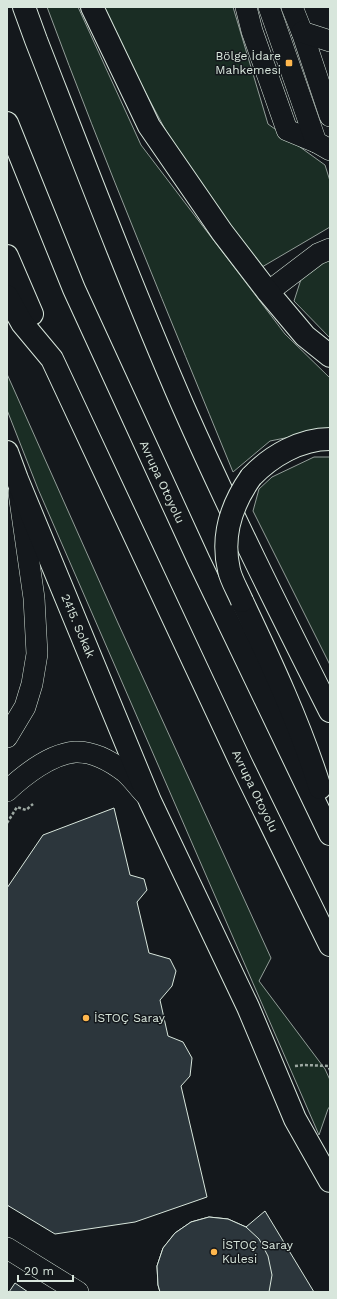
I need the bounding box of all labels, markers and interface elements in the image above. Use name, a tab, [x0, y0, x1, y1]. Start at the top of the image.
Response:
place label: Bölge İdare Mahkemesi	[215, 49, 281, 77]
marker: Bölge İdare Mahkemesi	[284, 58, 294, 68]
street label: Avrupa Otoyolu	[137, 438, 187, 526]
street label: 2415. Sokak	[58, 592, 98, 660]
street label: Avrupa Otoyolu	[229, 748, 281, 834]
place label: İSTOÇ Saray	[94, 1011, 166, 1025]
marker: İSTOÇ Saray	[81, 1013, 91, 1023]
place label: İSTOÇ Saray Kulesi	[222, 1238, 294, 1266]
marker: İSTOÇ Saray Kulesi	[209, 1247, 219, 1257]
scale bar	[18, 1257, 73, 1283]
text: 20 m	[24, 1264, 54, 1278]

